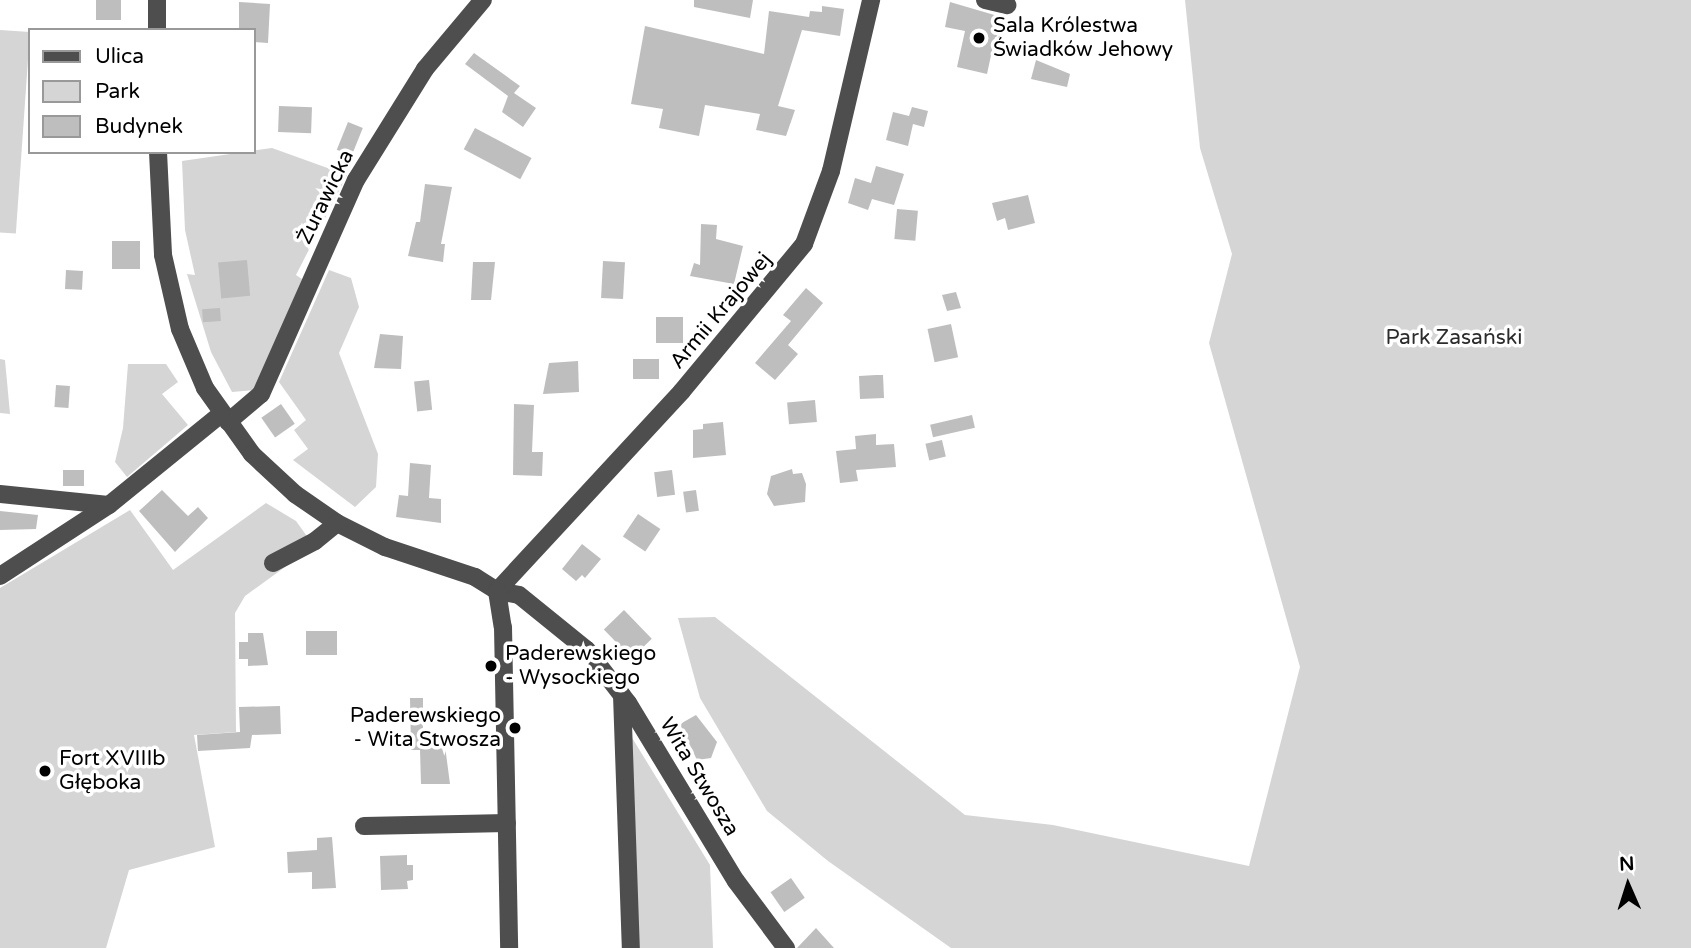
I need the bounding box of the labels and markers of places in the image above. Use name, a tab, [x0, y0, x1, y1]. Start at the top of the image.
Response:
place label: Sala Królestwa Świadków Jehowy	[993, 13, 1173, 63]
marker: Sala Królestwa Świadków Jehowy	[971, 30, 987, 46]
place label: Paderewskiego - Wysockiego	[505, 641, 656, 691]
marker: Paderewskiego - Wysockiego	[483, 658, 499, 674]
place label: Paderewskiego - Wita Stwosza	[350, 703, 501, 753]
marker: Paderewskiego - Wita Stwosza	[507, 720, 523, 736]
place label: Fort XVIIIb Głęboka	[59, 746, 166, 796]
marker: Fort XVIIIb Głęboka	[37, 763, 53, 779]

